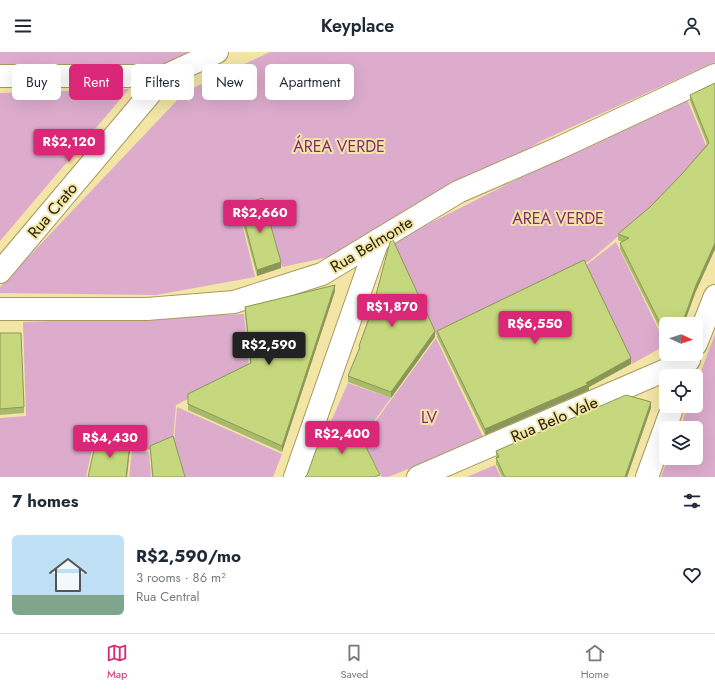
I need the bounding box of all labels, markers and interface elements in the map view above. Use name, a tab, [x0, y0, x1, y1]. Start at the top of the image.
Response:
text: Keyplace	[321, 13, 394, 39]
icon: menu	[12, 15, 34, 37]
icon: person	[681, 15, 703, 37]
chip: Buy	[12, 64, 61, 100]
chip: Rent	[69, 64, 123, 100]
chip: Filters	[131, 64, 194, 100]
chip: New	[202, 64, 257, 100]
chip: Apartment	[265, 64, 354, 100]
pin: R$2,120	[32, 129, 106, 163]
text: R$2,120	[43, 132, 96, 151]
park label: ÁREA VERDE	[293, 135, 385, 158]
street label: Rua Crato	[22, 177, 83, 243]
pin: R$2,660	[223, 200, 297, 234]
text: R$2,660	[232, 203, 288, 222]
park label: AREA VERDE	[512, 207, 604, 230]
street label: Rua Belmonte	[326, 211, 417, 278]
pin: R$1,870	[355, 294, 429, 328]
text: R$1,870	[366, 297, 418, 316]
pin: R$6,550	[498, 311, 572, 345]
text: R$6,550	[508, 314, 562, 333]
north arrow	[659, 317, 703, 361]
map controls	[659, 317, 703, 465]
pin: R$2,590	[232, 332, 306, 366]
text: R$2,590	[242, 335, 296, 354]
button: locate	[659, 369, 703, 413]
street label: Rua Belo Vale	[507, 391, 601, 448]
park label: LV	[421, 406, 438, 429]
pin: R$2,400	[305, 421, 379, 455]
button: layers	[659, 421, 703, 465]
text: R$2,400	[314, 424, 370, 443]
pin: R$4,430	[73, 425, 147, 459]
text: R$4,430	[82, 428, 138, 447]
text: 7 homes	[12, 489, 79, 513]
icon: filters	[681, 490, 703, 512]
text: R$2,590/mo	[136, 544, 241, 568]
icon: home	[44, 551, 92, 599]
icon: heart	[681, 564, 703, 586]
text: 3 rooms · 86 m²	[136, 568, 226, 587]
text: Rua Central	[136, 587, 200, 606]
tab: Map	[106, 642, 128, 682]
tab: Saved	[340, 642, 368, 682]
tab: Home	[581, 642, 609, 682]

